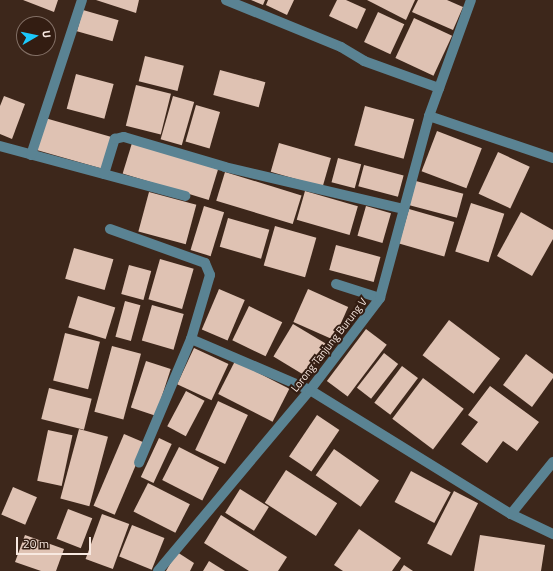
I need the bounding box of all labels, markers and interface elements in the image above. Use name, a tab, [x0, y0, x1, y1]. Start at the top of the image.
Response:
north arrow	[16, 16, 56, 56]
text: U	[38, 29, 55, 39]
street label: Lorong Tanjung Burung V	[288, 295, 370, 395]
scale bar	[18, 529, 93, 555]
text: 20 m	[23, 534, 49, 553]

